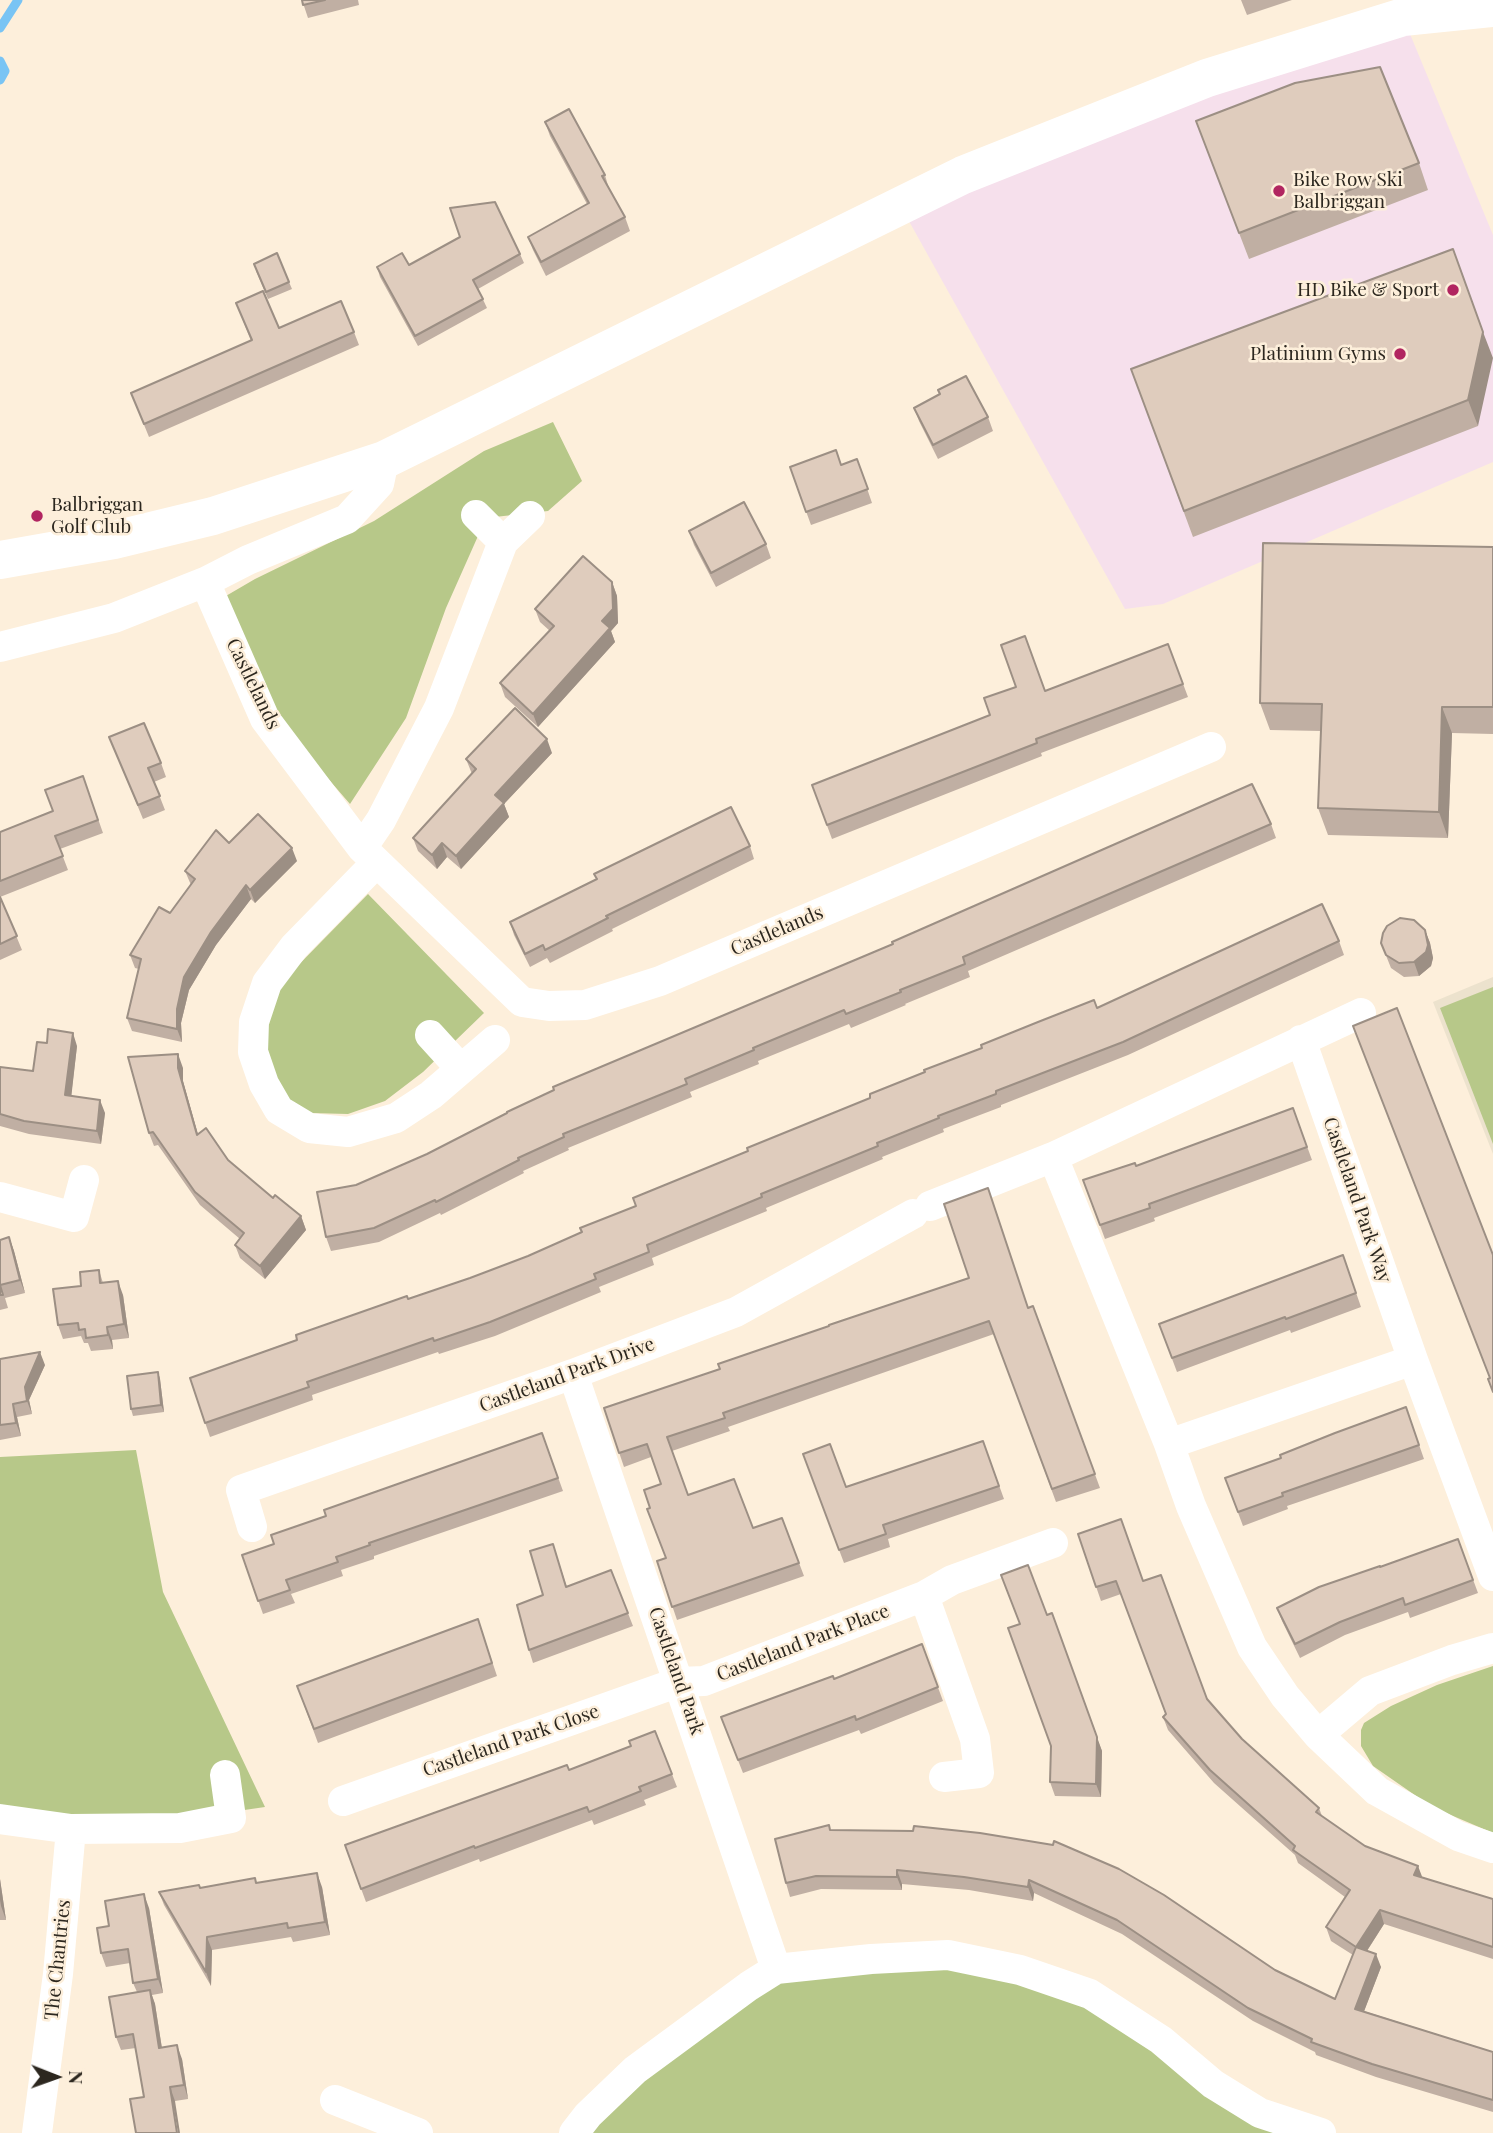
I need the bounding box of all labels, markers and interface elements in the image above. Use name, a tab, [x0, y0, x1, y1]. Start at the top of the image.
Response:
place label: Bike Row Ski Balbriggan	[1293, 169, 1403, 213]
marker: Bike Row Ski Balbriggan	[1271, 183, 1287, 199]
place label: HD Bike & Sport	[1297, 279, 1439, 301]
marker: HD Bike & Sport	[1445, 282, 1461, 298]
place label: Platinium Gyms	[1250, 343, 1386, 365]
marker: Platinium Gyms	[1392, 346, 1408, 362]
place label: Balbriggan Golf Club	[51, 494, 143, 538]
marker: Balbriggan Golf Club	[29, 508, 45, 524]
street label: Castlelands	[221, 635, 285, 733]
street label: Castlelands	[727, 901, 827, 961]
street label: Castleland Park Way	[1318, 1114, 1396, 1286]
street label: Castleland Park Drive	[476, 1333, 658, 1417]
street label: Castleland Park Place	[713, 1600, 893, 1686]
street label: Castleland Park	[643, 1604, 709, 1738]
street label: Castleland Park Close	[420, 1700, 602, 1782]
street label: The Chantries	[40, 1899, 76, 2021]
north arrow	[21, 2042, 91, 2112]
text: N	[64, 2070, 90, 2084]

